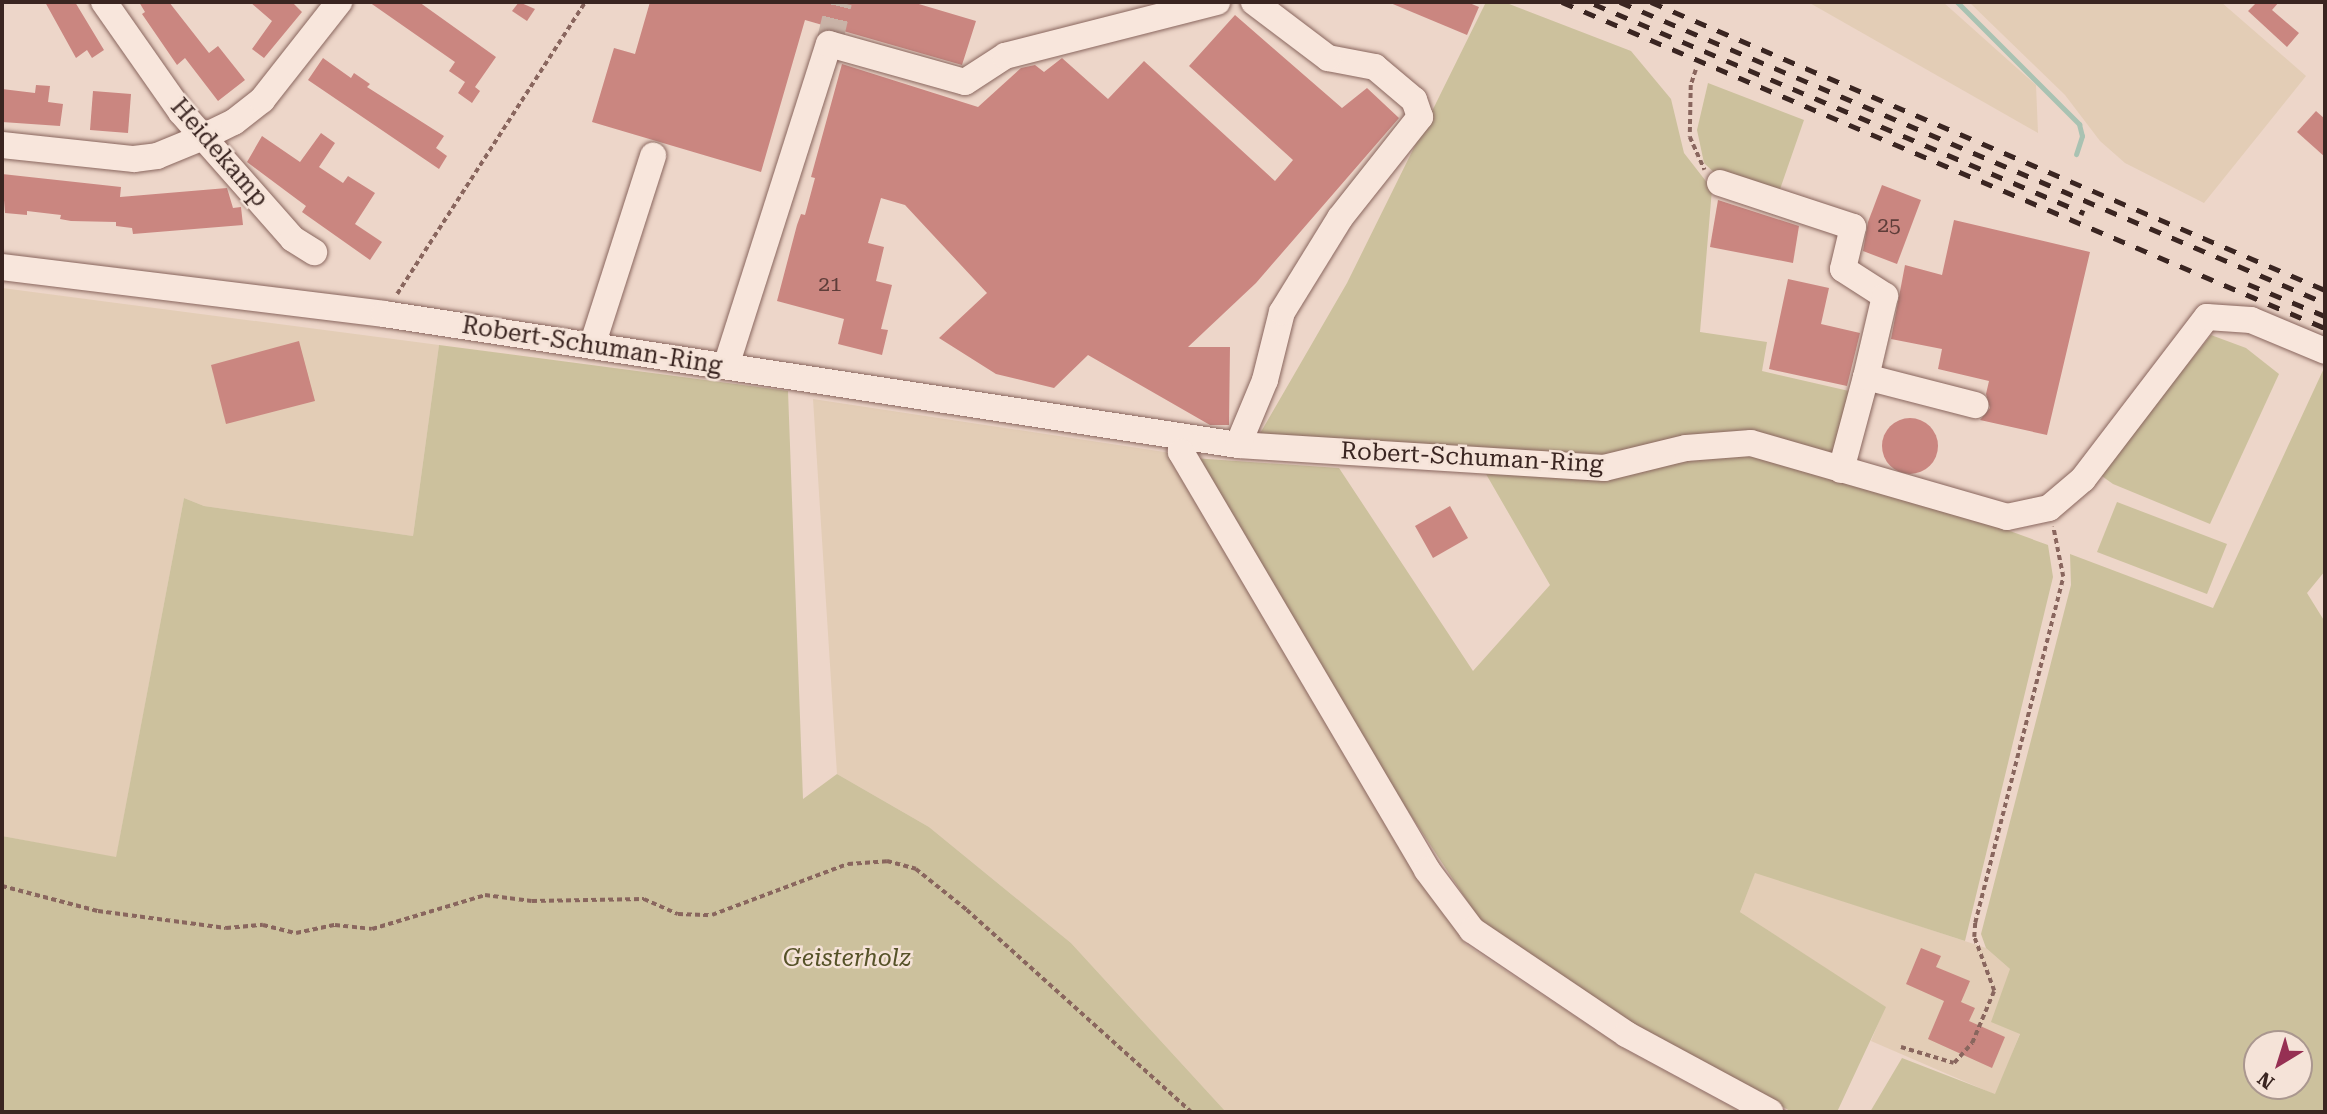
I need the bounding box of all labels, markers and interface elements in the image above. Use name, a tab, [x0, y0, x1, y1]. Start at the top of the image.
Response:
street label: Heidekamp	[164, 93, 274, 213]
house number: 25	[1877, 212, 1901, 238]
house number: 21	[818, 271, 842, 297]
street label: Robert-Schuman-Ring	[460, 311, 724, 381]
street label: Robert-Schuman-Ring	[1340, 437, 1604, 479]
park label: Geisterholz	[783, 945, 911, 973]
north arrow	[2243, 1030, 2313, 1100]
text: N	[2253, 1067, 2279, 1094]

